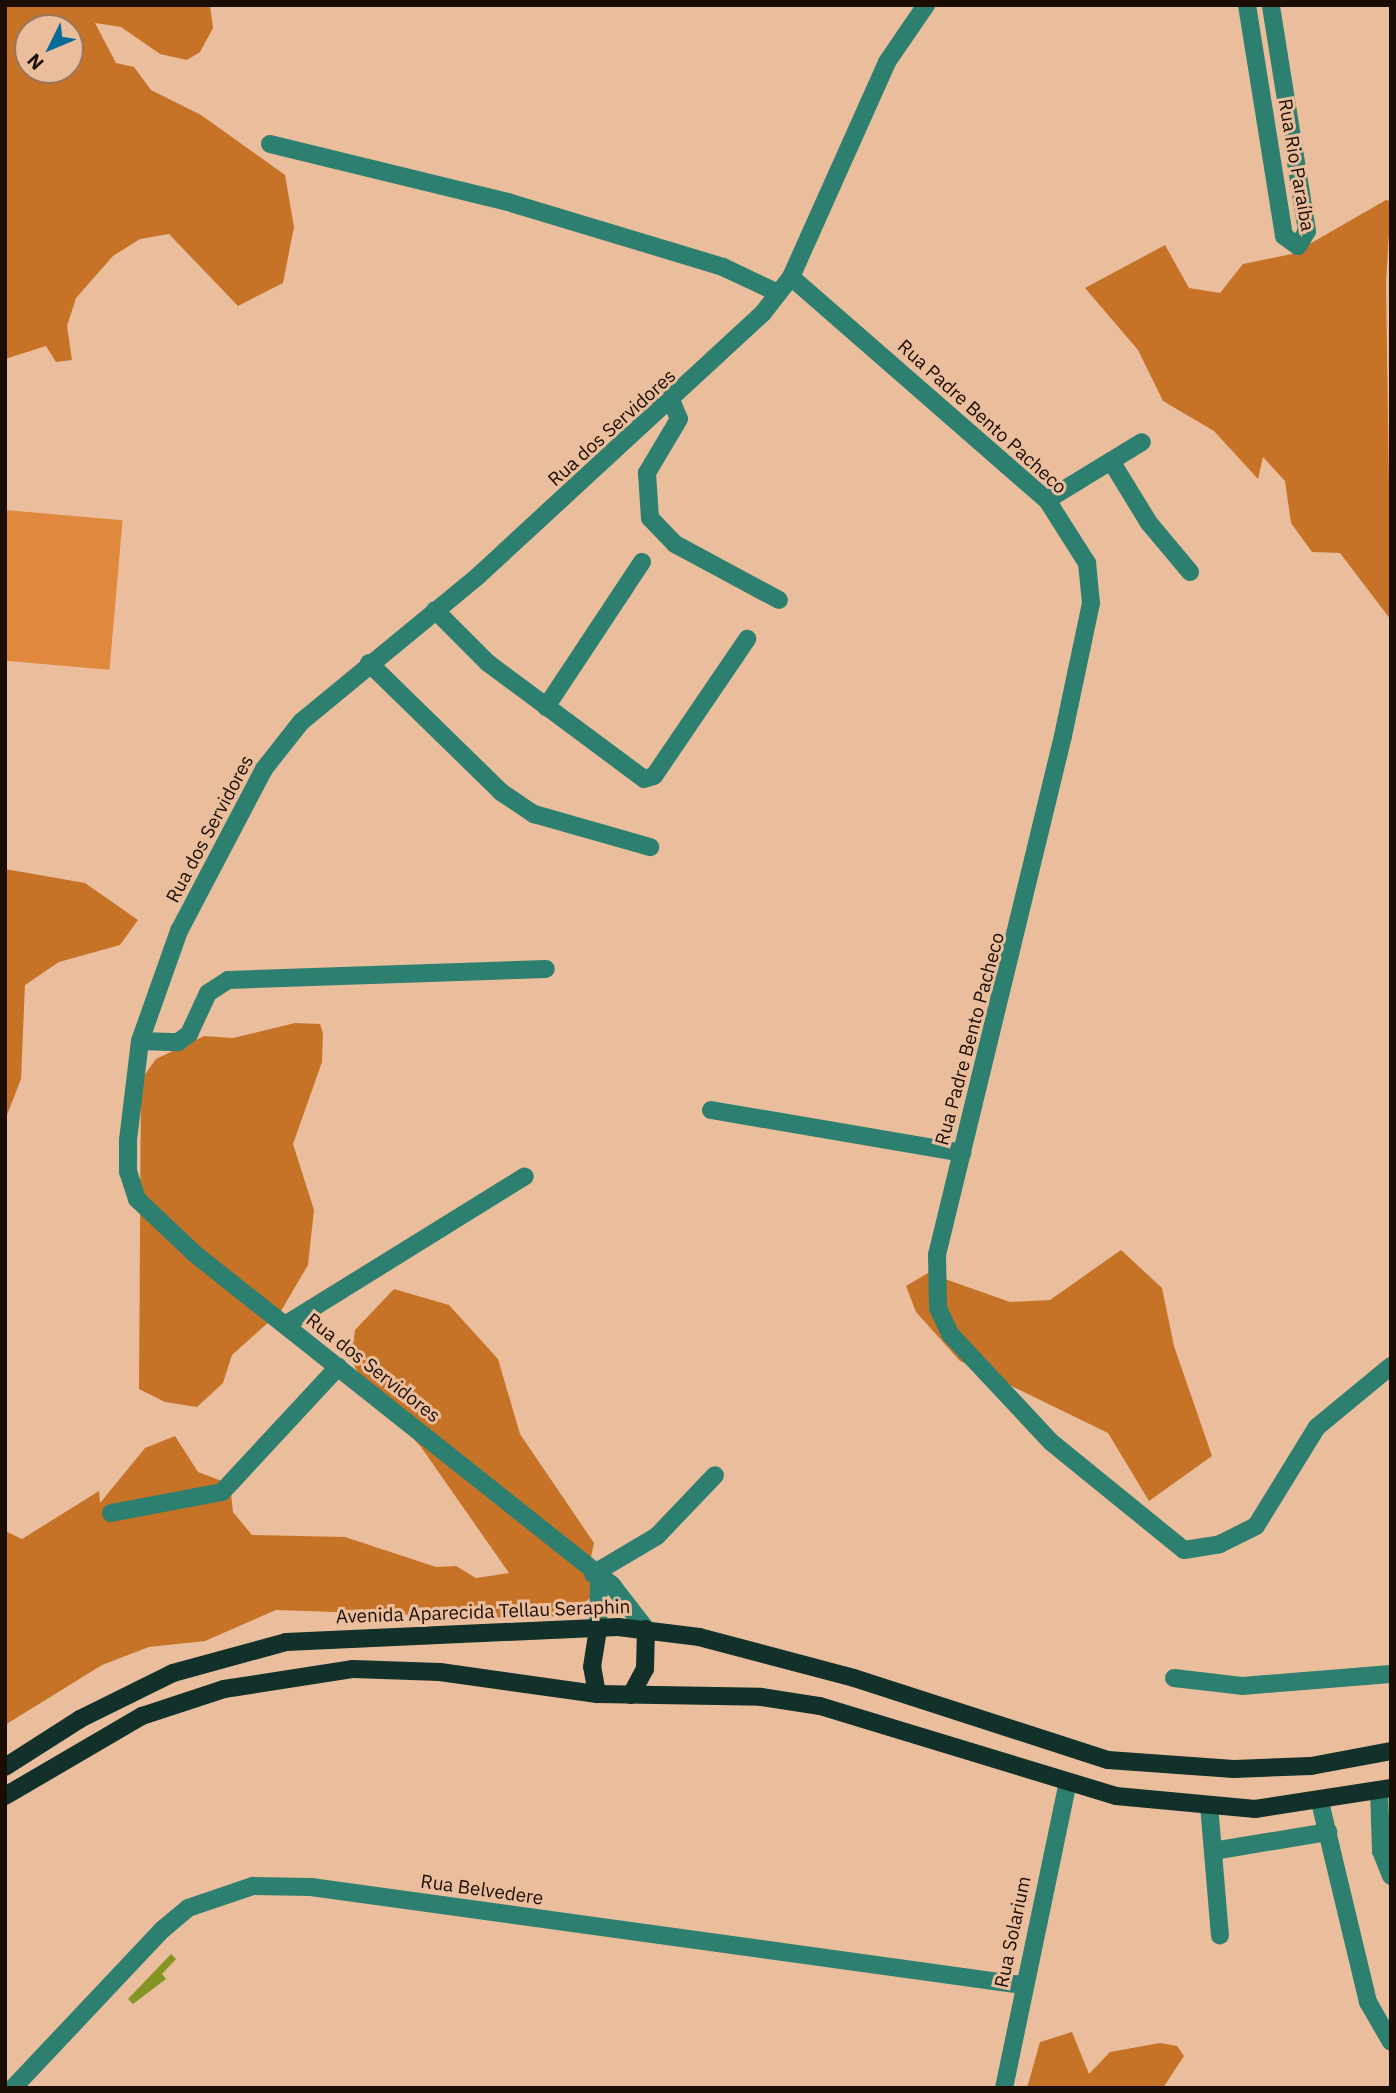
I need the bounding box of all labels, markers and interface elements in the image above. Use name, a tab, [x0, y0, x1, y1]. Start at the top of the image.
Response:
north arrow	[14, 14, 84, 84]
text: N	[22, 49, 49, 75]
street label: Rua Rio Paraíba	[1273, 97, 1319, 233]
street label: Rua Padre Bento Pacheco	[893, 335, 1071, 499]
street label: Rua dos Servidores	[543, 365, 681, 491]
street label: Rua dos Servidores	[161, 751, 259, 907]
street label: Rua Padre Bento Pacheco	[931, 930, 1009, 1148]
street label: Rua dos Servidores	[301, 1309, 445, 1427]
street label: Avenida Aparecida Tellau Seraphin	[335, 1595, 631, 1629]
street label: Rua Belvedere	[419, 1870, 545, 1910]
street label: Rua Solarium	[990, 1874, 1036, 1990]

